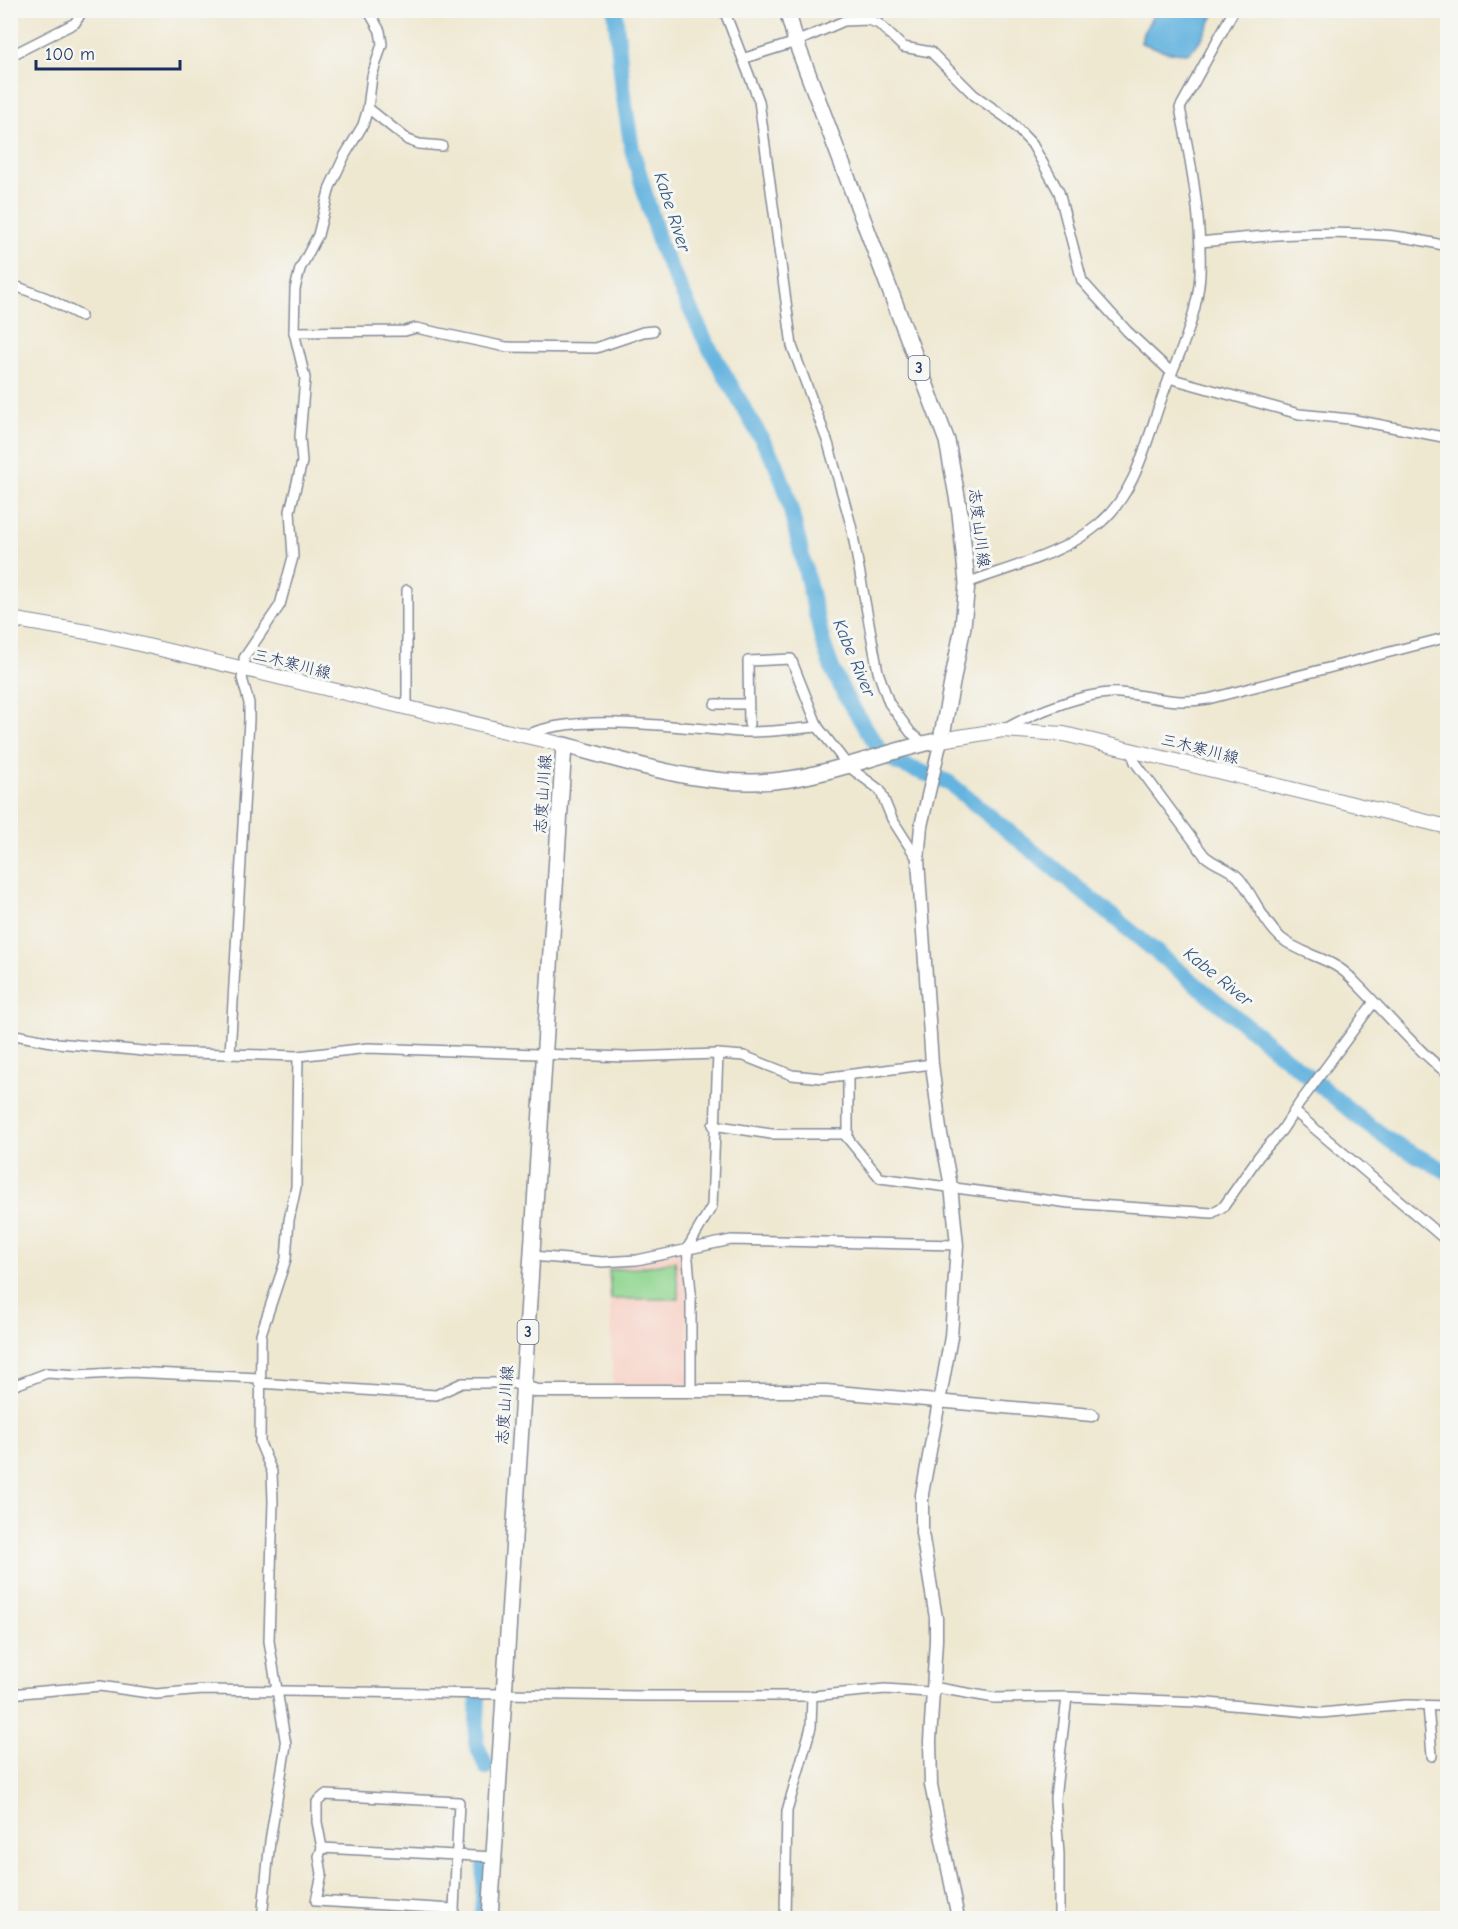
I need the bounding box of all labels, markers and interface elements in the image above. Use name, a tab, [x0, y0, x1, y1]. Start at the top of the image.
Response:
scale bar	[36, 33, 180, 71]
text: 100 m	[45, 44, 95, 65]
water label: Kabe River	[649, 170, 695, 255]
road number: 3	[908, 356, 930, 380]
street label: 志度山川線	[965, 487, 993, 569]
water label: Kabe River	[828, 616, 880, 701]
street label: 三木寒川線	[251, 646, 333, 682]
street label: 三木寒川線	[1159, 731, 1241, 767]
street label: 志度山川線	[531, 753, 555, 835]
water label: Kabe River	[1179, 943, 1257, 1012]
road number: 3	[518, 1320, 538, 1344]
street label: 志度山川線	[493, 1364, 517, 1446]

